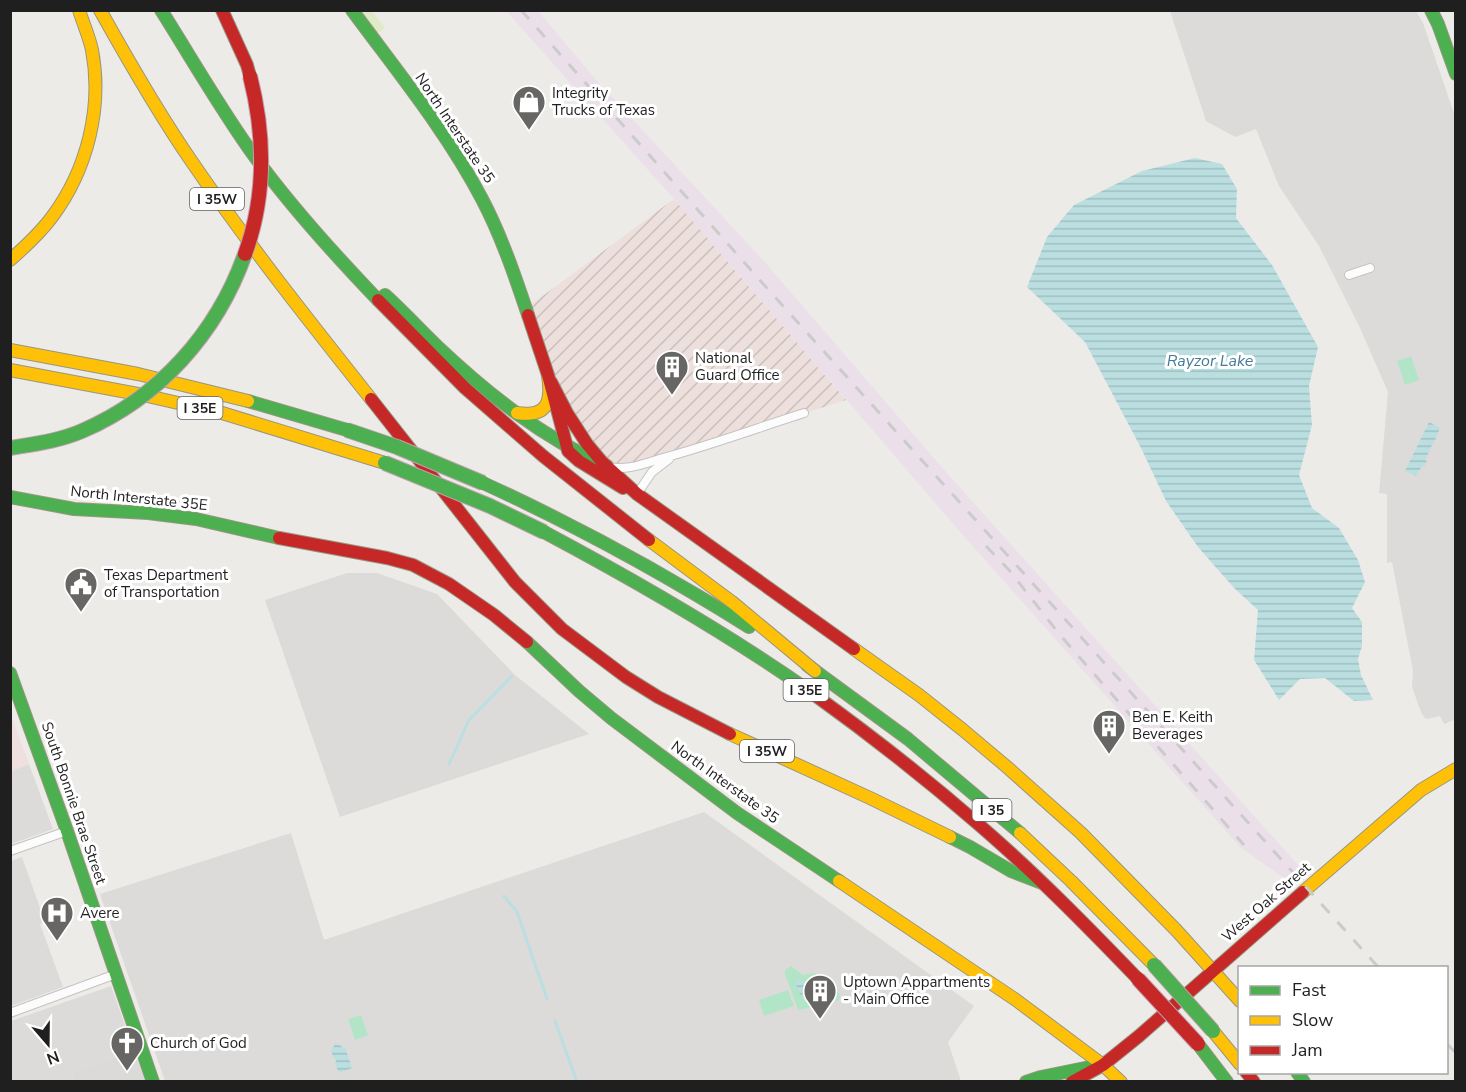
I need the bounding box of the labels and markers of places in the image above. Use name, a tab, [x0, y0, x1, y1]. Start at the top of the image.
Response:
place label: Integrity Trucks of Texas	[552, 83, 655, 120]
shop icon: Integrity Trucks of Texas	[511, 84, 547, 131]
place label: National Guard Office	[695, 348, 780, 385]
building icon: National Guard Office	[654, 349, 690, 396]
place label: Texas Department of Transportation	[104, 565, 229, 602]
public building icon: Texas Department of Transportation	[63, 566, 99, 613]
place label: Ben E. Keith Beverages	[1132, 707, 1213, 744]
building icon: Ben E. Keith Beverages	[1091, 708, 1127, 755]
hospital icon: Avere	[39, 895, 75, 942]
place label: Avere	[80, 903, 119, 923]
place label: Uptown Appartments - Main Office	[843, 972, 990, 1009]
building icon: Uptown Appartments - Main Office	[802, 973, 838, 1020]
church icon: Church of God	[109, 1025, 145, 1072]
place label: Church of God	[150, 1033, 247, 1053]

